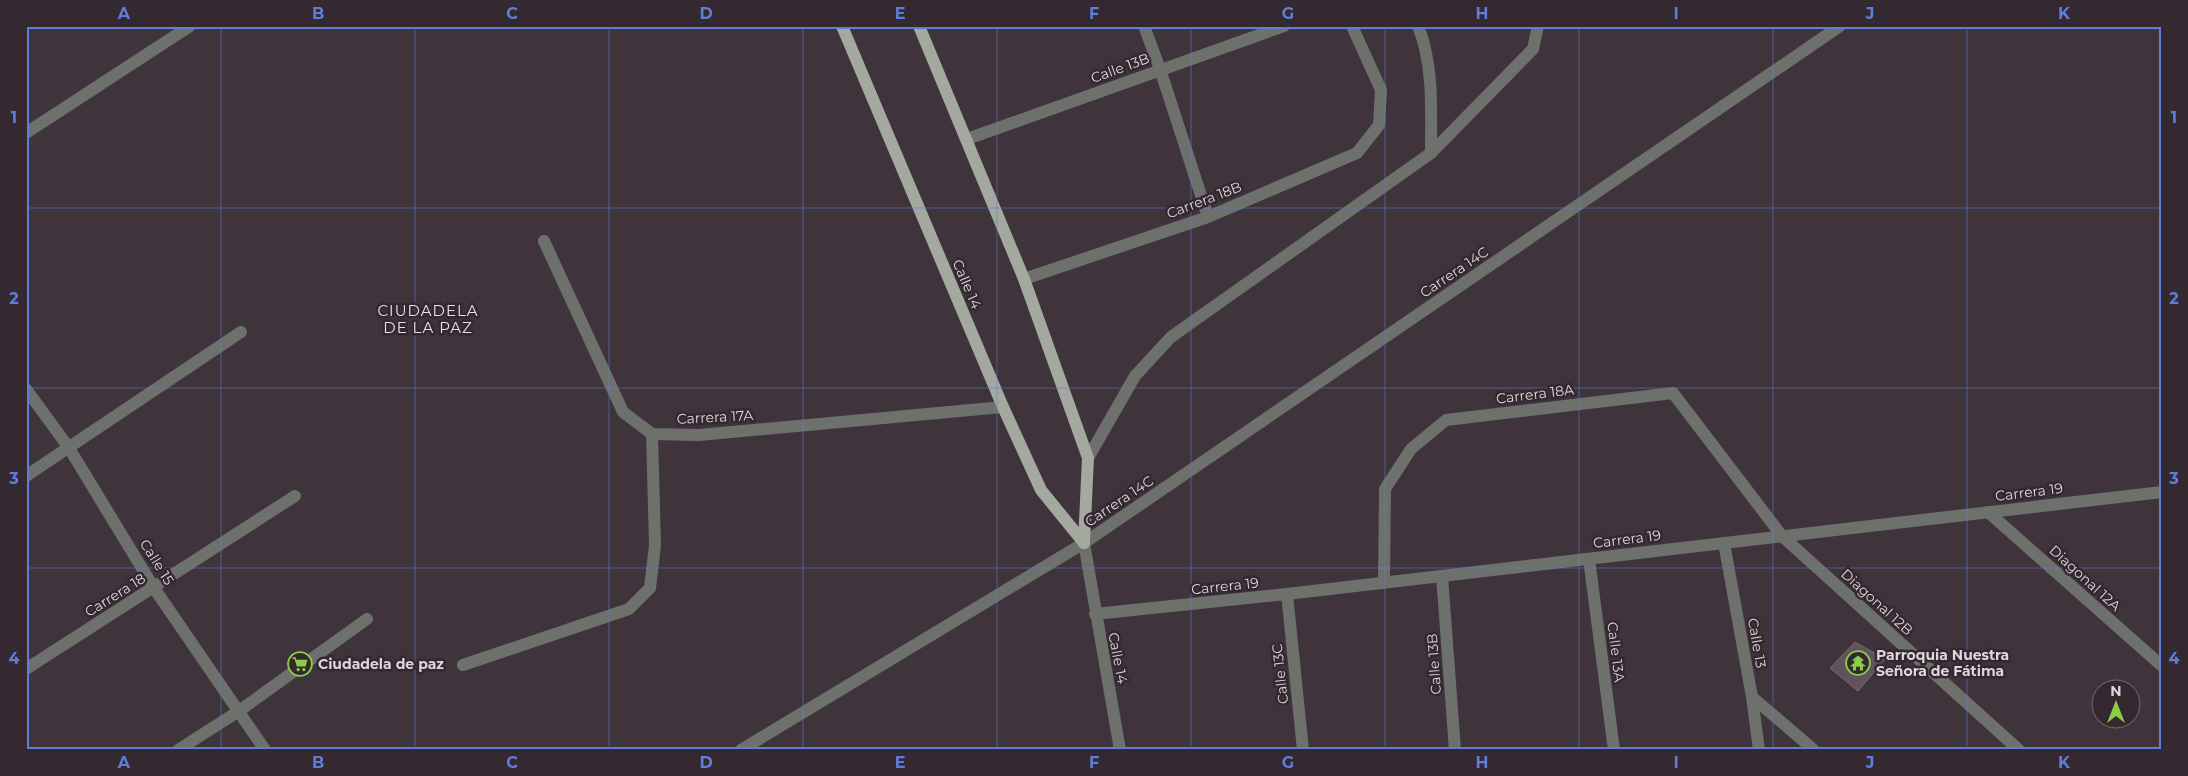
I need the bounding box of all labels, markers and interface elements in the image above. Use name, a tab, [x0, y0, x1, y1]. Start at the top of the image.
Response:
text: A	[117, 4, 131, 23]
text: B	[312, 4, 324, 23]
text: C	[506, 4, 518, 23]
text: D	[699, 4, 713, 23]
text: E	[895, 4, 905, 23]
text: F	[1089, 4, 1099, 23]
text: G	[1282, 4, 1294, 23]
text: H	[1476, 4, 1488, 23]
text: I	[1673, 4, 1679, 23]
text: J	[1865, 4, 1874, 23]
text: K	[2058, 4, 2071, 23]
street label: Calle 13B	[1088, 49, 1152, 87]
text: 1	[11, 108, 17, 127]
text: 1	[2171, 108, 2177, 127]
street label: Carrera 18B	[1164, 177, 1244, 223]
street label: Carrera 14C	[1416, 242, 1492, 302]
street label: Calle 14	[949, 257, 986, 312]
text: 2	[9, 289, 19, 308]
text: 2	[2169, 289, 2179, 308]
district label: CIUDADELA DE LA PAZ	[377, 301, 479, 337]
street label: Carrera 18A	[1495, 380, 1576, 408]
street label: Carrera 17A	[676, 406, 755, 428]
text: 3	[8, 469, 19, 488]
text: 3	[2168, 469, 2179, 488]
street label: Carrera 14C	[1081, 471, 1157, 531]
street label: Carrera 19	[1994, 479, 2064, 505]
street label: Carrera 19	[1592, 526, 1662, 552]
street label: Calle 15	[136, 536, 178, 588]
street label: Diagonal 12A	[2045, 541, 2125, 615]
street label: Diagonal 12B	[1837, 565, 1917, 639]
street label: Carrera 18	[81, 569, 149, 621]
street label: Carrera 19	[1190, 573, 1260, 599]
street label: Calle 13	[1744, 616, 1770, 670]
street label: Calle 13A	[1603, 621, 1629, 684]
street label: Calle 14	[1104, 631, 1132, 686]
street label: Calle 13B	[1423, 633, 1445, 695]
street label: Calle 13C	[1268, 643, 1292, 705]
place label: Parroquia Nuestra Señora de Fátima	[1876, 646, 2009, 680]
text: 4	[8, 649, 20, 668]
text: 4	[2168, 649, 2180, 668]
temple icon: Parroquia Nuestra Señora de Fátima	[1845, 650, 1871, 676]
supermarket icon: Ciudadela de paz	[287, 651, 313, 677]
place label: Ciudadela de paz	[318, 655, 444, 673]
north arrow	[2090, 678, 2140, 728]
text: N	[2110, 682, 2122, 700]
text: A	[117, 753, 131, 772]
text: B	[312, 753, 324, 772]
text: C	[506, 753, 518, 772]
text: D	[699, 753, 713, 772]
text: E	[895, 753, 905, 772]
text: F	[1089, 753, 1099, 772]
text: G	[1282, 753, 1294, 772]
text: H	[1476, 753, 1488, 772]
text: I	[1673, 753, 1679, 772]
text: J	[1865, 753, 1874, 772]
text: K	[2058, 753, 2071, 772]

